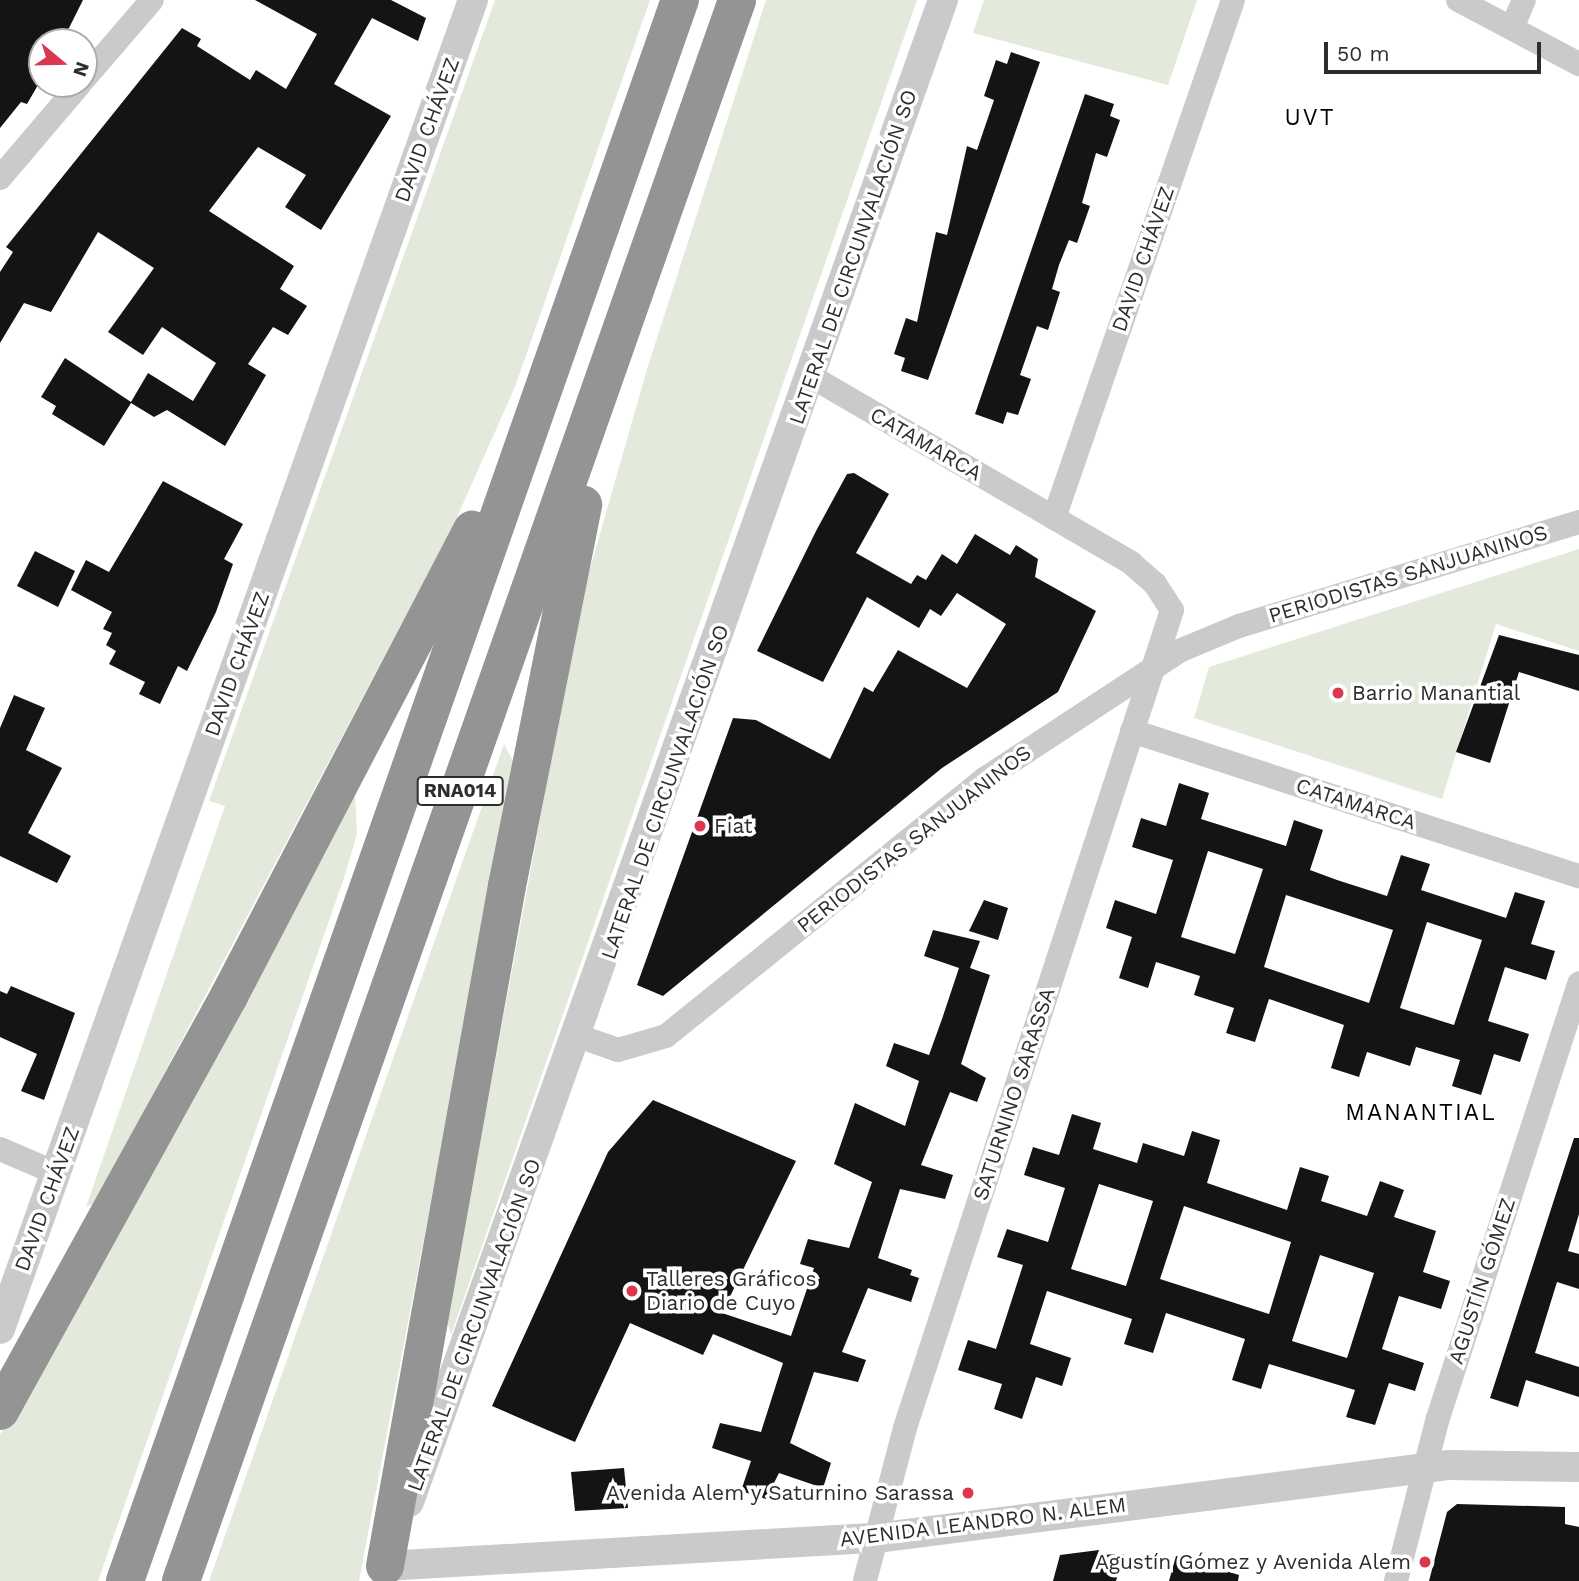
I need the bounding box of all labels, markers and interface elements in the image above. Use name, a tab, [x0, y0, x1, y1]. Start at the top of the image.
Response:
north arrow	[28, 28, 98, 98]
scale bar	[1327, 28, 1544, 72]
text: 50 m	[1337, 41, 1389, 66]
street label: DAVID CHÁVEZ	[389, 54, 465, 206]
text: N	[68, 59, 95, 80]
street label: LATERAL DE CIRCUNVALACIÓN SO	[784, 86, 922, 428]
district label: UVT	[1285, 104, 1335, 132]
street label: DAVID CHÁVEZ	[1106, 183, 1180, 335]
street label: CATAMARCA	[866, 402, 986, 486]
street label: PERIODISTAS SANJUANINOS	[1266, 520, 1550, 628]
street label: DAVID CHÁVEZ	[199, 588, 275, 740]
street label: LATERAL DE CIRCUNVALACIÓN SO	[596, 621, 734, 963]
place label: Barrio Manantial	[1352, 680, 1520, 706]
marker: Barrio Manantial	[1330, 685, 1346, 701]
street label: PERIODISTAS SANJUANINOS	[792, 740, 1036, 938]
street label: CATAMARCA	[1293, 773, 1419, 835]
road number: RNA014	[416, 776, 504, 806]
place label: Fiat	[714, 813, 753, 839]
marker: Fiat	[692, 818, 708, 834]
street label: SATURNINO SARASSA	[968, 985, 1060, 1203]
district label: MANANTIAL	[1346, 1099, 1496, 1127]
street label: DAVID CHÁVEZ	[9, 1123, 85, 1275]
street label: LATERAL DE CIRCUNVALACIÓN SO	[402, 1155, 546, 1495]
street label: AGUSTÍN GÓMEZ	[1443, 1195, 1521, 1367]
place label: Talleres Gráficos Diario de Cuyo	[646, 1266, 817, 1316]
marker: Talleres Gráficos Diario de Cuyo	[624, 1283, 640, 1299]
place label: Avenida Alem y Saturnino Sarassa	[604, 1480, 954, 1506]
marker: Avenida Alem y Saturnino Sarassa	[960, 1485, 976, 1501]
street label: AVENIDA LEANDRO N. ALEM	[838, 1492, 1128, 1552]
place label: Agustín Gómez y Avenida Alem	[1092, 1549, 1411, 1575]
marker: Agustín Gómez y Avenida Alem	[1417, 1554, 1433, 1570]

